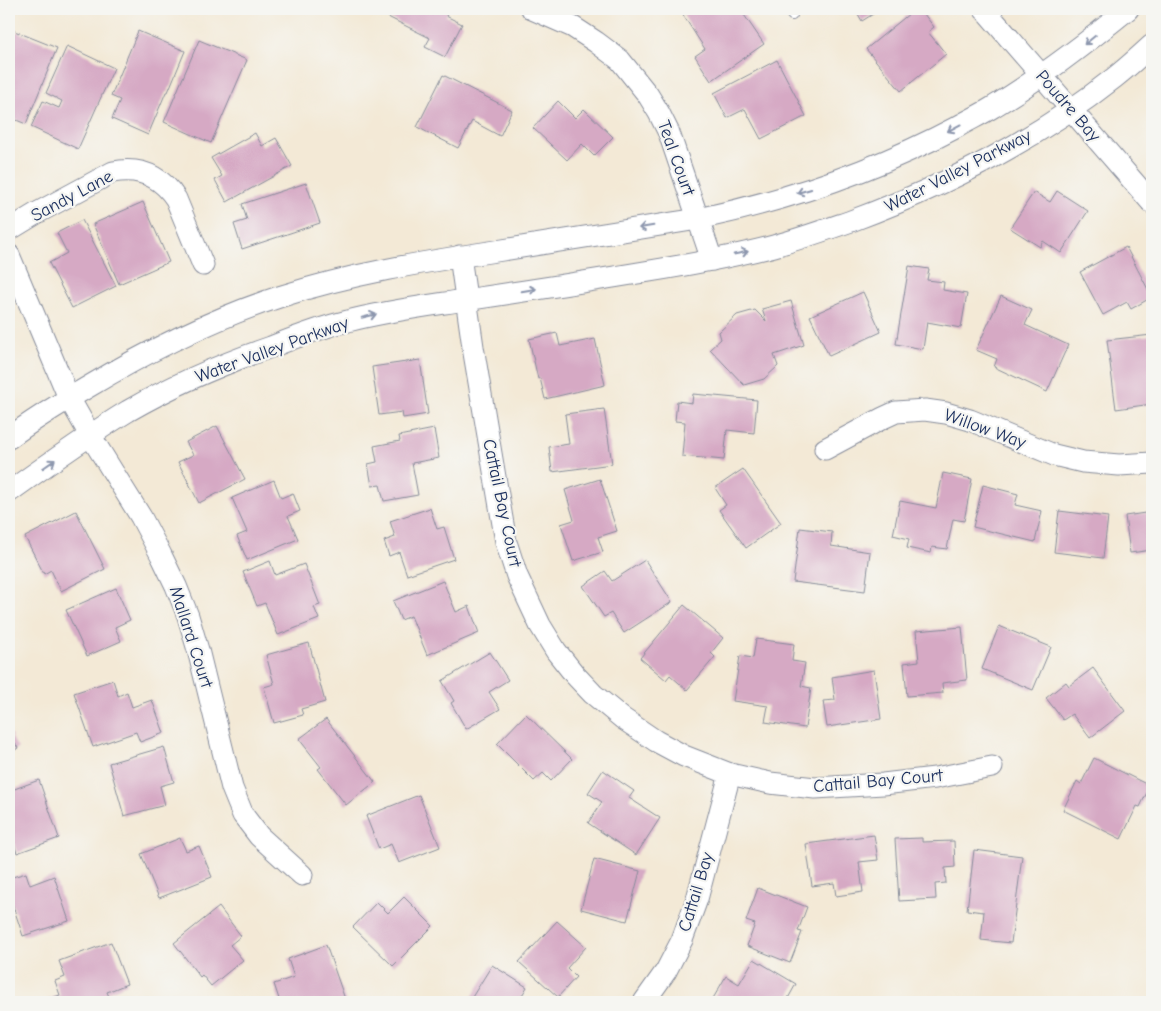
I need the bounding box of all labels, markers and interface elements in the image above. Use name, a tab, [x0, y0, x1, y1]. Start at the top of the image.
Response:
one-way arrow	[1084, 34, 1097, 45]
street label: Poudre Bay	[1031, 66, 1105, 147]
street label: Teal Court	[653, 118, 700, 199]
one-way arrow	[947, 124, 962, 133]
street label: Water Valley Parkway	[881, 125, 1036, 217]
street label: Sandy Lane	[27, 166, 117, 226]
one-way arrow	[797, 187, 813, 197]
one-way arrow	[639, 222, 655, 232]
one-way arrow	[732, 248, 748, 258]
one-way arrow	[521, 285, 537, 295]
one-way arrow	[360, 311, 376, 320]
street label: Water Valley Parkway	[192, 312, 352, 388]
street label: Willow Way	[941, 405, 1030, 454]
street label: Cattail Bay Court	[478, 437, 526, 570]
one-way arrow	[42, 459, 56, 469]
street label: Mallard Court	[165, 583, 218, 691]
street label: Cattail Bay Court	[812, 765, 945, 797]
street label: Cattail Bay	[674, 849, 718, 934]

